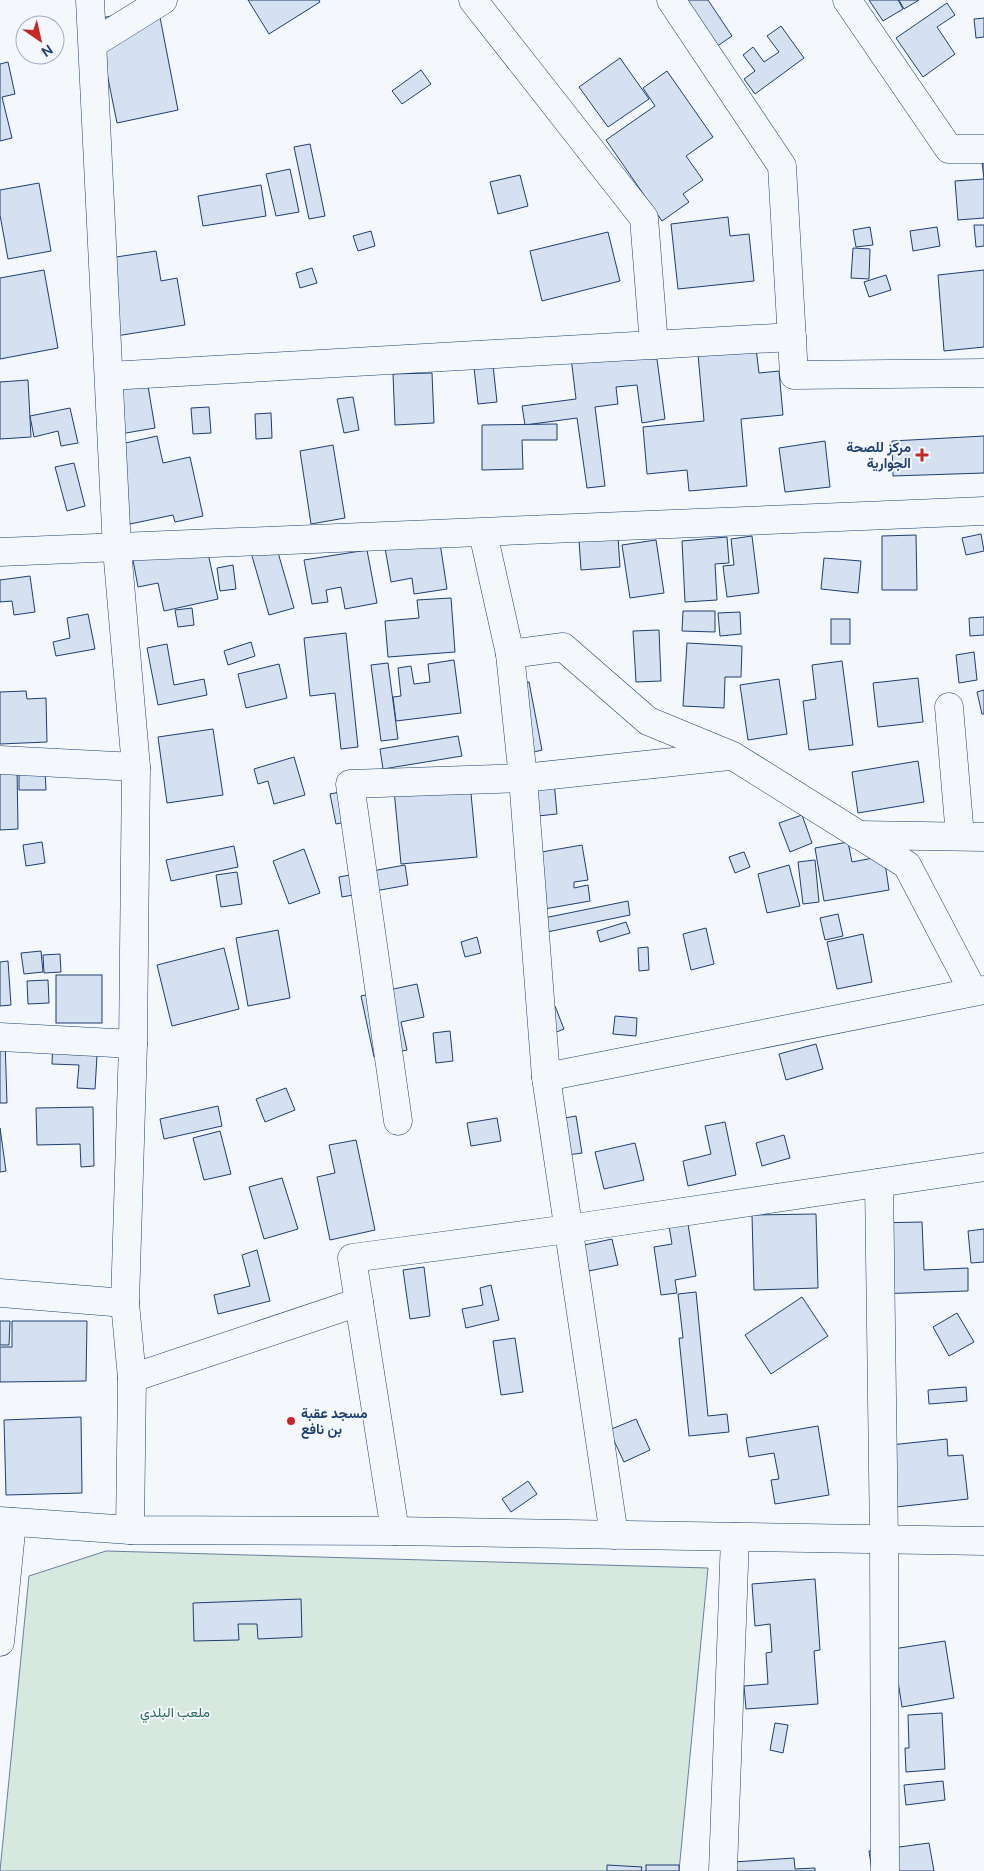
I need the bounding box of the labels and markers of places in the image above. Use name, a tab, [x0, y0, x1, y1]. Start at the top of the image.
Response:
place label: مركز للصحة الجوارية	[846, 439, 911, 472]
marker: مركز للصحة الجوارية	[915, 448, 929, 462]
place label: مسجد عقبة بن نافع	[301, 1405, 368, 1439]
marker: مسجد عقبة بن نافع	[285, 1415, 297, 1427]

